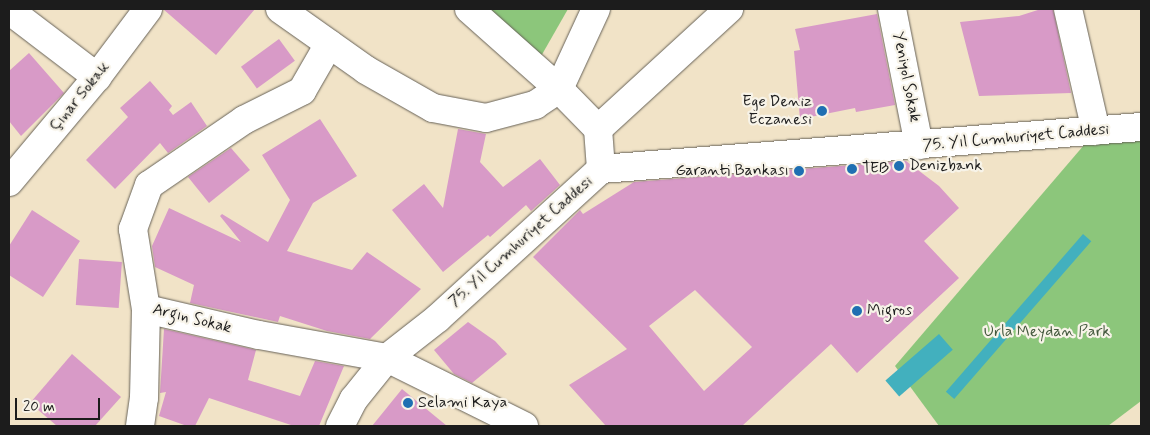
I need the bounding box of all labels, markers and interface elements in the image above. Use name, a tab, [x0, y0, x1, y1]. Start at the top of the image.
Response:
street label: Yeniyol Sokak	[888, 29, 924, 125]
street label: Çınar Sokak	[47, 59, 113, 135]
place label: Ege Deniz Eczanesi	[745, 92, 812, 130]
marker: Ege Deniz Eczanesi	[816, 105, 828, 117]
street label: 75. Yıl Cumhuriyet Caddesi	[922, 120, 1110, 156]
place label: Denizbank	[909, 156, 982, 176]
place label: TEB	[862, 159, 889, 179]
marker: Denizbank	[893, 160, 905, 172]
place label: Garanti Bankası	[675, 161, 789, 181]
marker: TEB	[846, 163, 858, 175]
marker: Garanti Bankası	[793, 165, 805, 177]
street label: 75. Yıl Cumhuriyet Caddesi	[445, 172, 597, 312]
street label: Argın Sokak	[150, 300, 234, 338]
place label: Migros	[867, 301, 912, 321]
marker: Migros	[851, 305, 863, 317]
park label: Urla Meydan Park	[985, 322, 1109, 342]
scale bar	[18, 388, 102, 420]
place label: Selami Kaya	[418, 393, 507, 413]
text: 20 m	[23, 397, 55, 417]
marker: Selami Kaya	[402, 397, 414, 409]

